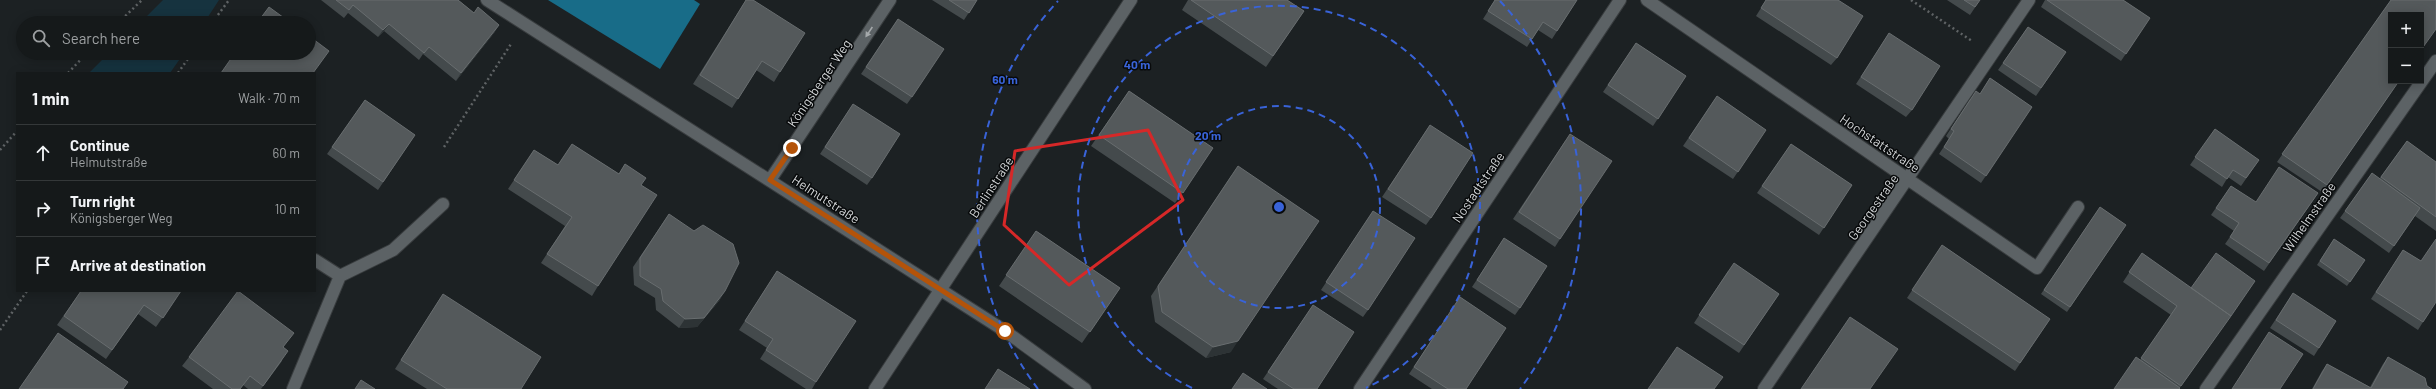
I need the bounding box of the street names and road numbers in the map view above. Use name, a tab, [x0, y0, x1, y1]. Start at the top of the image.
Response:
street label: Königsberger Weg	[784, 36, 854, 130]
street label: Hochstattstraße	[1837, 110, 1923, 176]
street label: Nostadtstraße	[1448, 149, 1508, 225]
street label: Berlinstraße	[965, 153, 1017, 221]
street label: Helmutstraße	[789, 171, 863, 227]
street label: Georgestraße	[1844, 171, 1902, 243]
street label: Wilhelmstraße	[2279, 179, 2339, 255]

